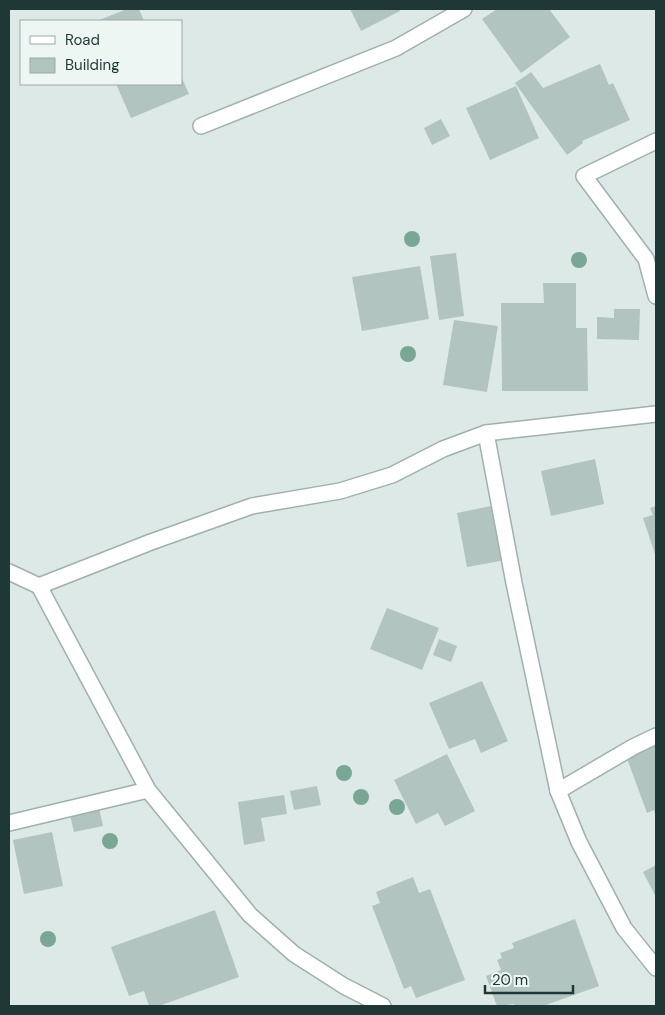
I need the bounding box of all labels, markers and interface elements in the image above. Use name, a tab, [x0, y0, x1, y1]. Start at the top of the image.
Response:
legend	[20, 20, 182, 85]
text: Road	[65, 30, 100, 50]
text: Building	[65, 55, 120, 75]
scale bar	[485, 962, 572, 994]
text: 20 m	[492, 970, 528, 990]

